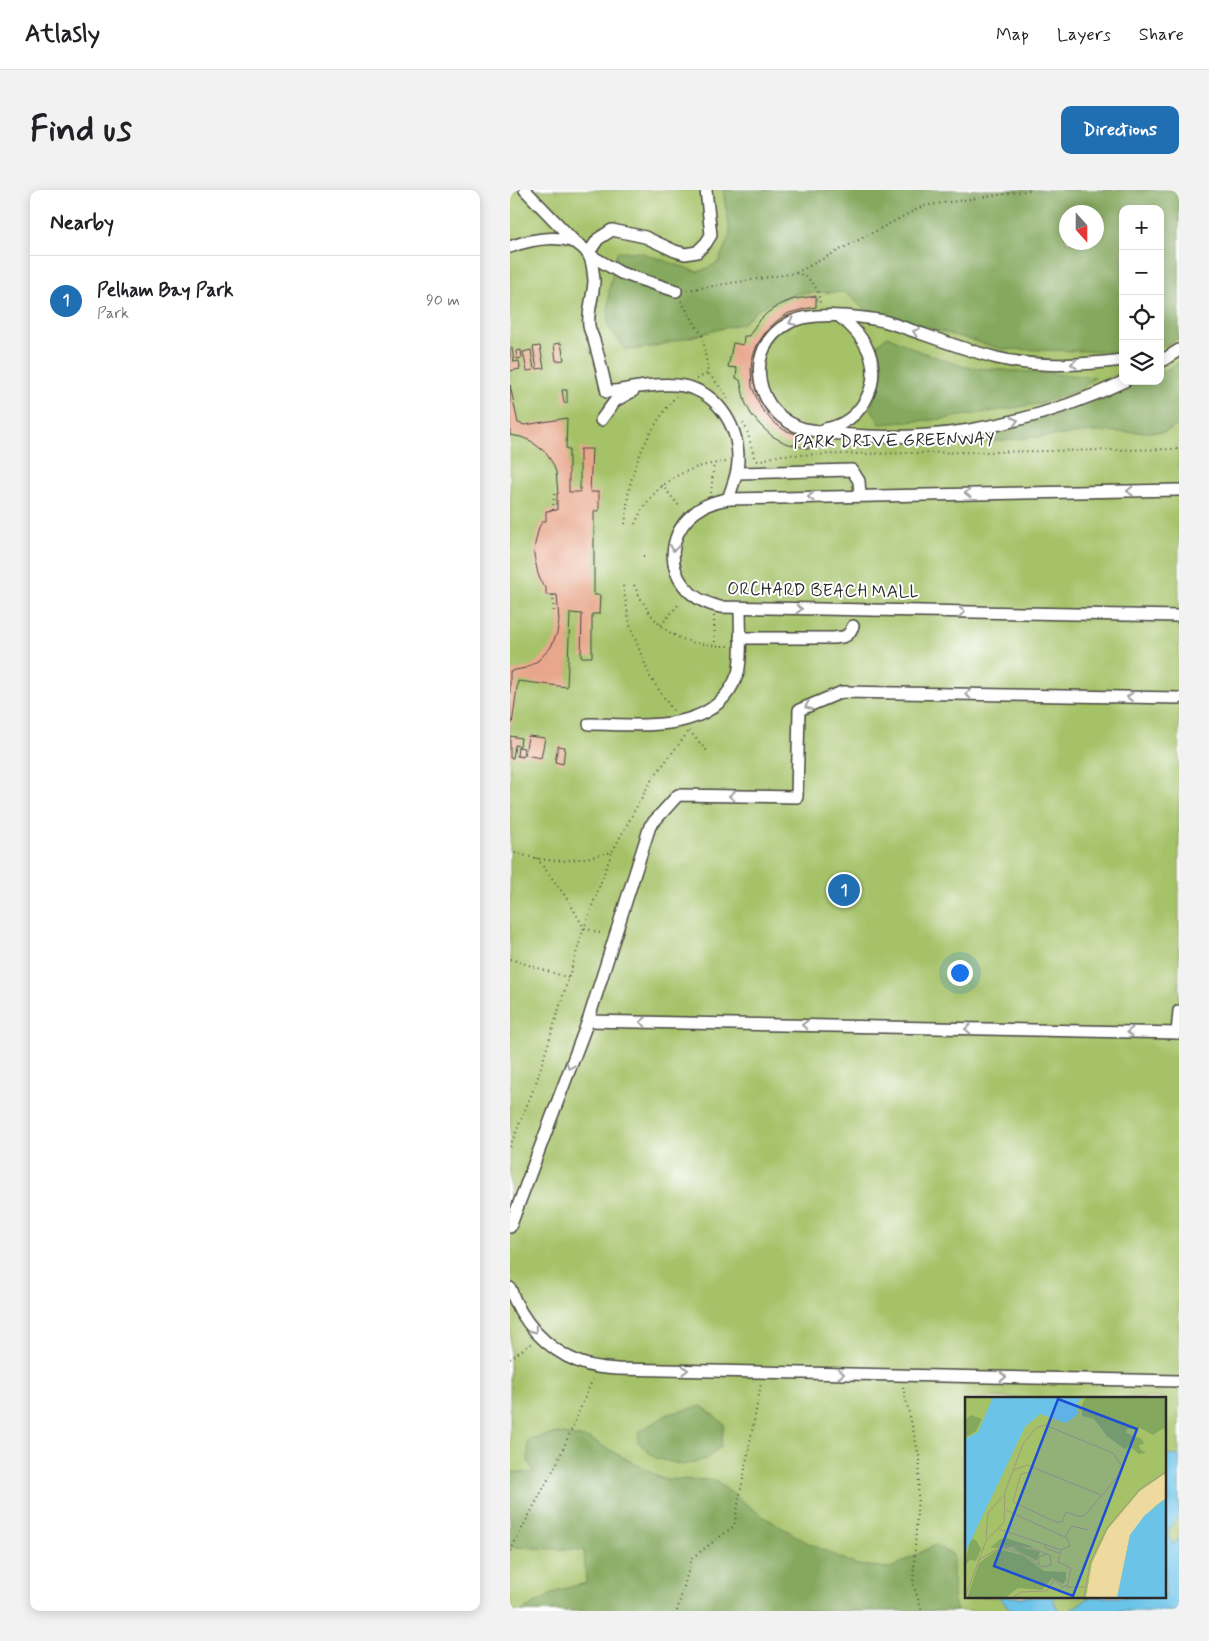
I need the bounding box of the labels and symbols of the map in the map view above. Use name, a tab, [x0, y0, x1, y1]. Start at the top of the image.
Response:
north arrow	[1059, 205, 1104, 250]
one-way arrow	[788, 316, 797, 326]
one-way arrow	[913, 328, 921, 338]
one-way arrow	[1070, 359, 1078, 370]
one-way arrow	[1011, 416, 1020, 427]
street label: PARK DRIVE GREENWAY	[793, 427, 995, 455]
one-way arrow	[1126, 486, 1134, 496]
one-way arrow	[964, 488, 972, 499]
one-way arrow	[807, 491, 815, 502]
one-way arrow	[670, 543, 680, 552]
street label: ORCHARD BEACH MALL	[727, 577, 919, 605]
one-way arrow	[796, 604, 804, 614]
one-way arrow	[958, 607, 966, 617]
one-way arrow	[964, 689, 972, 699]
one-way arrow	[1126, 692, 1134, 703]
one-way arrow	[804, 700, 813, 710]
one-way arrow	[727, 791, 735, 801]
pin: 1	[828, 871, 860, 909]
your location	[947, 960, 973, 986]
one-way arrow	[639, 1017, 646, 1027]
one-way arrow	[801, 1020, 809, 1031]
one-way arrow	[964, 1024, 972, 1034]
one-way arrow	[1126, 1027, 1134, 1037]
one-way arrow	[566, 1062, 576, 1070]
one-way arrow	[529, 1324, 537, 1333]
one-way arrow	[681, 1365, 689, 1376]
one-way arrow	[837, 1368, 845, 1379]
one-way arrow	[1000, 1372, 1007, 1382]
inset map	[965, 1397, 1166, 1598]

